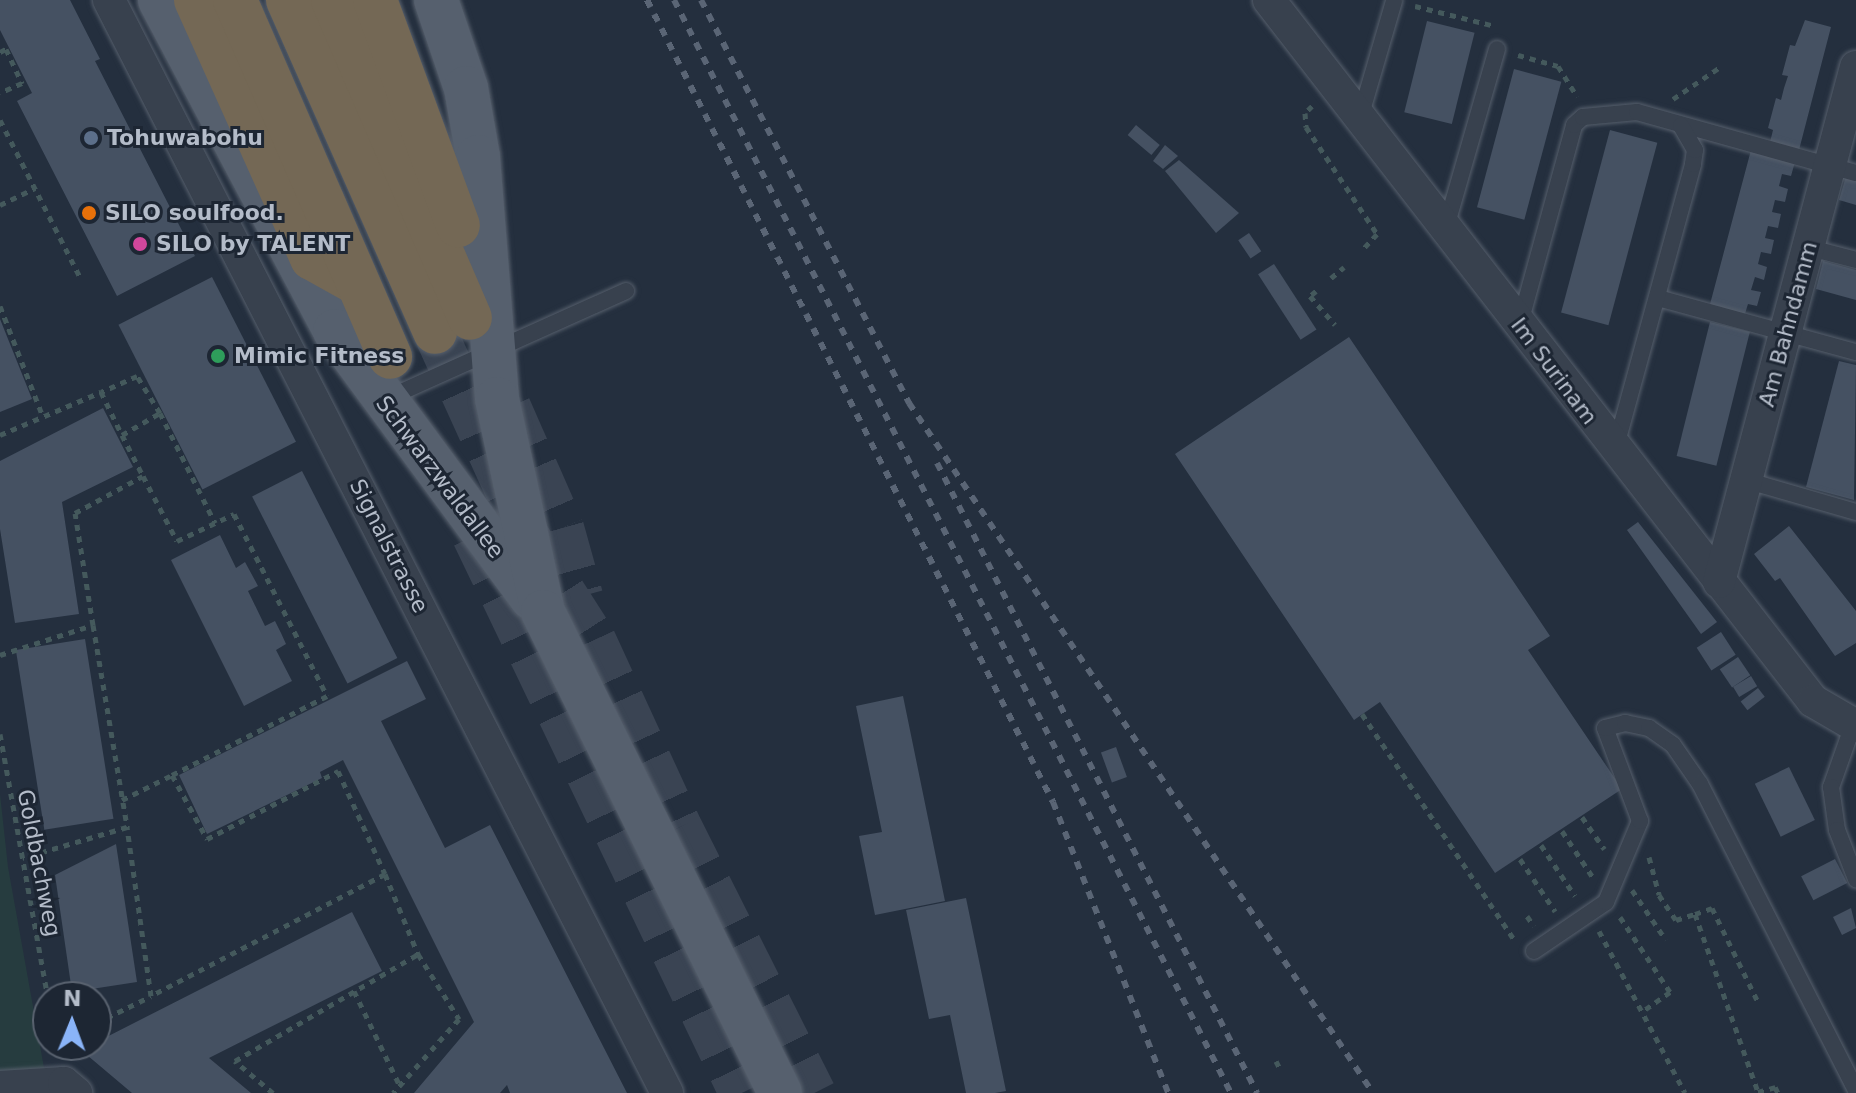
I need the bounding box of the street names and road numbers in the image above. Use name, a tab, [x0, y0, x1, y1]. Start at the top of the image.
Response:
street label: Am Bahndamm	[1753, 238, 1823, 410]
street label: Im Surinam	[1505, 312, 1603, 430]
street label: Schwarzwaldallee	[370, 391, 510, 563]
street label: Signalstrasse	[344, 475, 434, 617]
street label: Goldbachweg	[12, 787, 66, 939]

